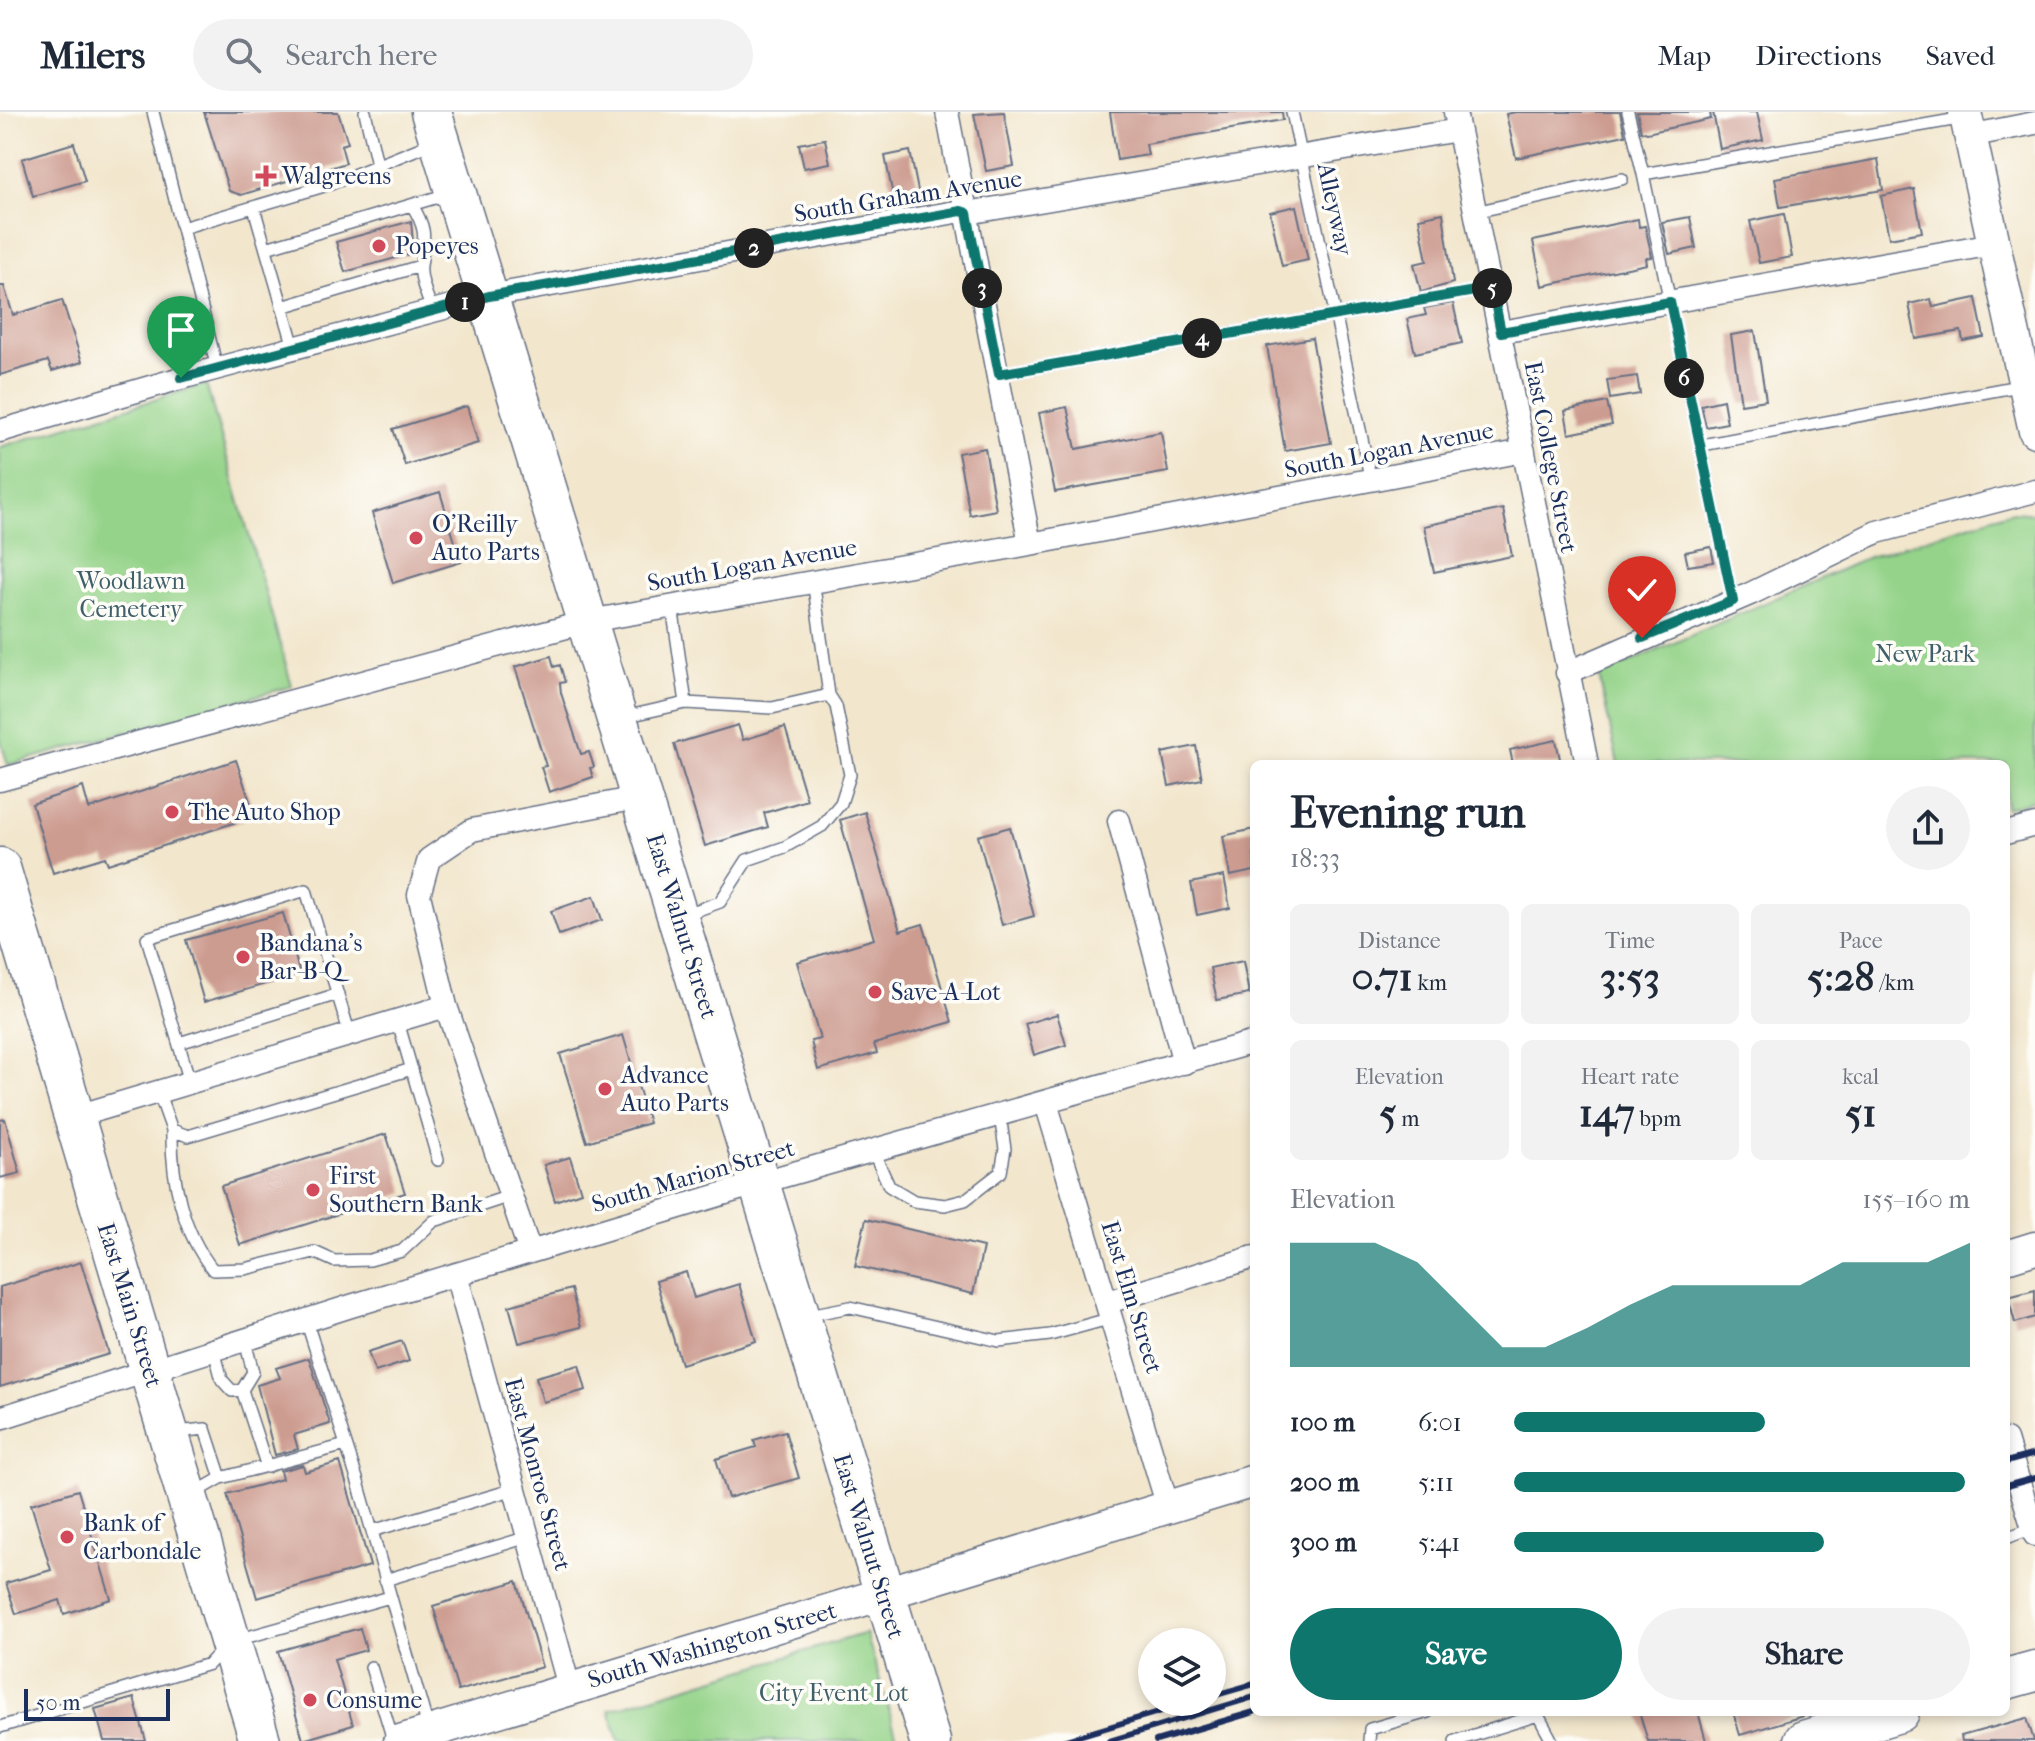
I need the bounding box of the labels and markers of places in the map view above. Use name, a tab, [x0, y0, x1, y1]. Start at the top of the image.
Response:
place label: Walgreens	[281, 162, 391, 190]
marker: Walgreens	[257, 167, 275, 185]
pin: 2	[734, 228, 774, 268]
place label: Popeyes	[395, 232, 479, 260]
marker: Popeyes	[370, 237, 388, 255]
pin: 3	[962, 268, 1002, 308]
pin: 5	[1472, 268, 1512, 308]
pin: 1	[445, 282, 485, 322]
pin	[147, 296, 215, 378]
pin: 4	[1182, 318, 1222, 358]
pin: 6	[1664, 358, 1704, 398]
place label: O'Reilly Auto Parts	[431, 510, 540, 566]
marker: O'Reilly Auto Parts	[407, 529, 425, 547]
pin	[1608, 556, 1676, 638]
place label: The Auto Shop	[188, 798, 341, 826]
marker: The Auto Shop	[163, 803, 181, 821]
place label: Bandana's Bar-B-Q	[259, 929, 363, 985]
marker: Bandana's Bar-B-Q	[234, 948, 252, 966]
place label: Save-A-Lot	[891, 978, 1001, 1006]
marker: Save-A-Lot	[866, 983, 884, 1001]
place label: Advance Auto Parts	[620, 1061, 729, 1117]
marker: Advance Auto Parts	[596, 1080, 614, 1098]
place label: First Southern Bank	[329, 1162, 484, 1218]
marker: First Southern Bank	[304, 1181, 322, 1199]
place label: Bank of Carbondale	[83, 1509, 201, 1565]
marker: Bank of Carbondale	[58, 1528, 76, 1546]
place label: Consume	[326, 1686, 422, 1714]
marker: Consume	[301, 1691, 319, 1709]

